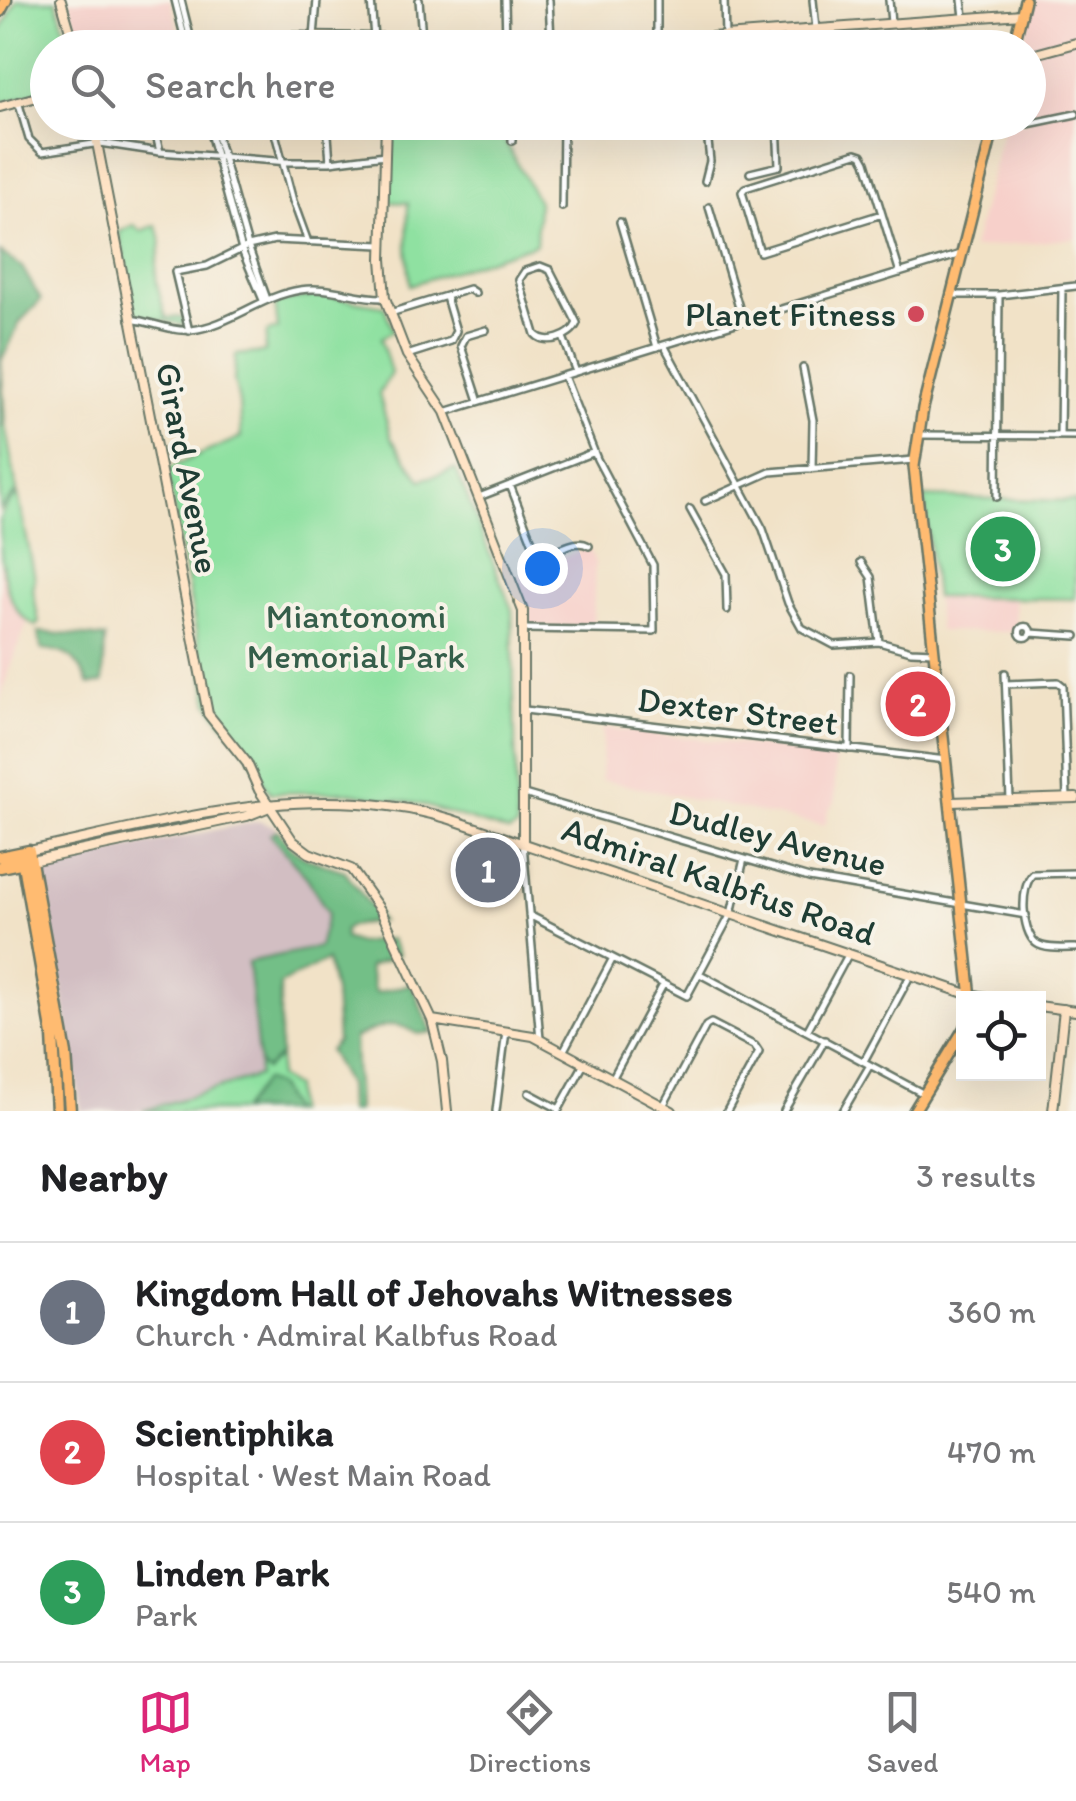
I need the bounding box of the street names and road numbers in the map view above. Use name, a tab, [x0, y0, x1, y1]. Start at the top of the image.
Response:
street label: Girard Avenue	[147, 359, 229, 577]
street label: Dexter Street	[635, 678, 841, 744]
street label: Dudley Avenue	[665, 791, 891, 885]
street label: Admiral Kalbfus Road	[557, 808, 881, 954]

